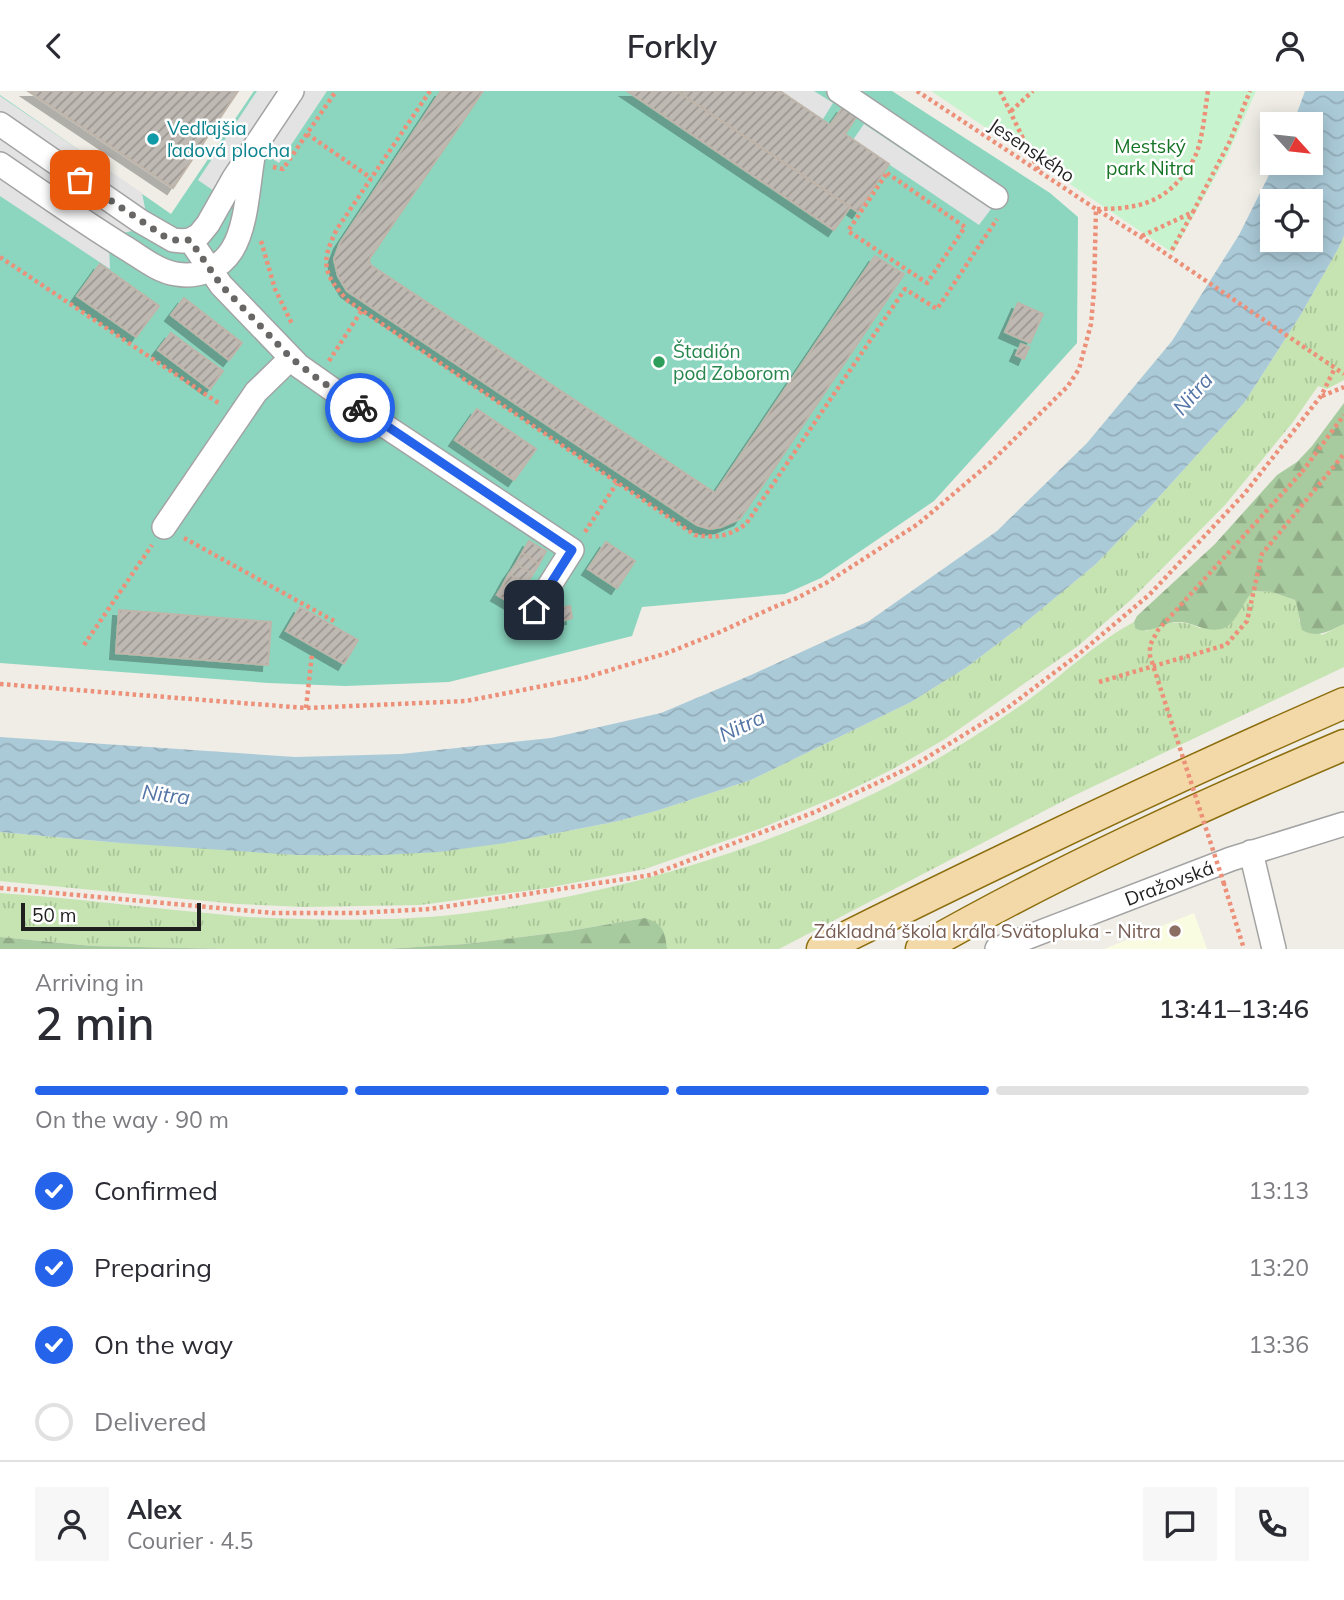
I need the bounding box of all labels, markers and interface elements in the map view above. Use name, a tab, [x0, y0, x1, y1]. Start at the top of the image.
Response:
text: Forkly	[627, 26, 717, 66]
icon: back	[35, 27, 73, 65]
icon: person	[1271, 27, 1309, 65]
street label: Jesenského	[984, 112, 1080, 188]
north arrow	[1260, 112, 1323, 175]
map controls	[1260, 112, 1323, 252]
place label: Vedľajšia ľadová plocha	[167, 116, 290, 162]
marker: Vedľajšia ľadová plocha	[145, 131, 161, 147]
park label: Mestský park Nitra	[1106, 134, 1194, 180]
pin	[50, 150, 110, 210]
icon: bag	[61, 161, 99, 199]
button: locate	[1260, 189, 1323, 252]
place label: Štadión pod Zoborom	[673, 339, 790, 385]
marker: Štadión pod Zoborom	[651, 354, 667, 370]
water label: Nitra	[1167, 367, 1218, 420]
courier	[325, 373, 395, 443]
icon: bike	[341, 389, 379, 427]
pin	[504, 580, 564, 640]
icon: home	[515, 591, 553, 629]
water label: Nitra	[714, 703, 769, 747]
water label: Nitra	[141, 778, 192, 810]
street label: Dražovská	[1121, 855, 1217, 911]
scale bar	[21, 900, 201, 932]
text: 50 m	[32, 903, 76, 927]
place label: Základná škola kráľa Svätopluka - Nitra	[814, 919, 1161, 943]
marker: Základná škola kráľa Svätopluka - Nitra	[1167, 923, 1183, 939]
text: Arriving in	[35, 968, 144, 997]
text: 13:41–13:46	[1159, 992, 1309, 1025]
text: 2 min	[35, 994, 154, 1052]
text: On the way · 90 m	[35, 1105, 229, 1134]
icon: check	[35, 1172, 73, 1210]
text: Confirmed	[94, 1174, 218, 1207]
text: 13:13	[1249, 1176, 1309, 1205]
icon: check	[35, 1249, 73, 1287]
text: Preparing	[94, 1251, 212, 1284]
text: 13:20	[1249, 1253, 1309, 1282]
icon: check	[35, 1326, 73, 1364]
text: On the way	[94, 1328, 233, 1361]
text: 13:36	[1249, 1330, 1309, 1359]
text: Delivered	[94, 1405, 207, 1438]
button: person	[35, 1487, 109, 1561]
button: chat	[1143, 1487, 1217, 1561]
button: phone	[1235, 1487, 1309, 1561]
text: Alex	[127, 1493, 182, 1526]
text: Courier · 4.5	[127, 1526, 253, 1555]

